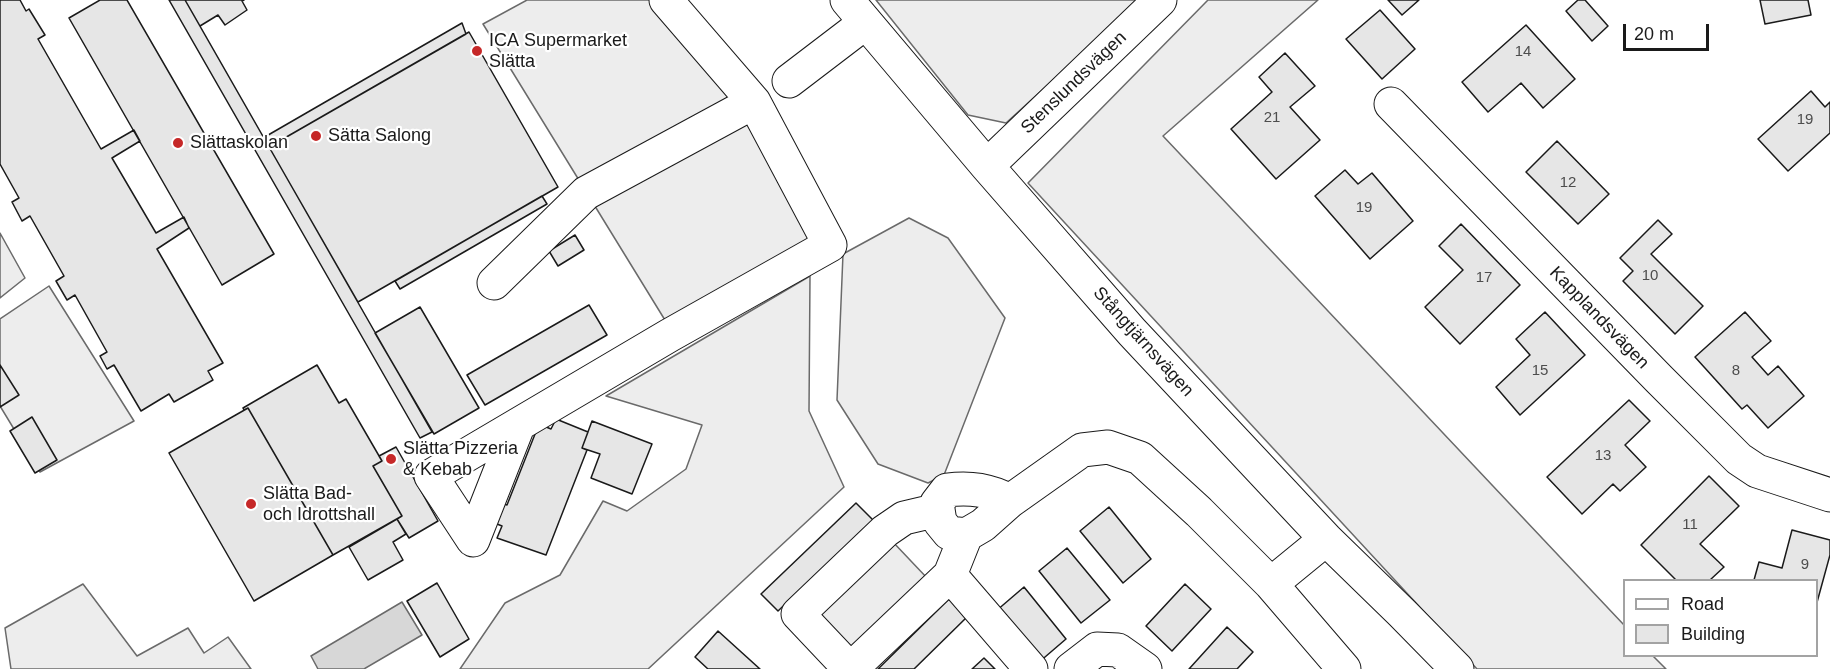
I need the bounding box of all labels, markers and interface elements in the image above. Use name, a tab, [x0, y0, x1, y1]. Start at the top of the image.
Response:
scale bar	[1626, 12, 1712, 50]
text: 20 m	[1634, 24, 1674, 44]
street label: Stenslundsvägen	[1017, 27, 1131, 139]
place label: ICA Supermarket Slätta	[489, 30, 627, 72]
house number: 14	[1515, 43, 1531, 61]
marker: ICA Supermarket Slätta	[470, 44, 484, 58]
house number: 21	[1264, 109, 1280, 127]
house number: 19	[1797, 111, 1813, 129]
place label: Sätta Salong	[328, 125, 431, 147]
marker: Sätta Salong	[309, 129, 323, 143]
place label: Slättaskolan	[190, 132, 288, 154]
marker: Slättaskolan	[171, 136, 185, 150]
house number: 12	[1560, 174, 1576, 192]
house number: 19	[1356, 199, 1372, 217]
street label: Kapplandsvägen	[1545, 262, 1653, 374]
house number: 10	[1642, 267, 1658, 285]
house number: 17	[1476, 269, 1492, 287]
street label: Stångtjärnsvägen	[1088, 283, 1198, 401]
house number: 15	[1532, 362, 1548, 380]
house number: 8	[1732, 362, 1740, 380]
place label: Slätta Pizzeria & Kebab	[403, 438, 518, 480]
house number: 13	[1595, 447, 1611, 465]
marker: Slätta Pizzeria & Kebab	[384, 452, 398, 466]
place label: Slätta Bad- och Idrottshall	[263, 483, 375, 526]
marker: Slätta Bad- och Idrottshall	[244, 497, 258, 511]
house number: 11	[1682, 516, 1698, 534]
house number: 9	[1801, 556, 1809, 574]
legend	[1623, 579, 1818, 657]
text: Road	[1681, 594, 1724, 614]
text: Building	[1681, 624, 1745, 644]

